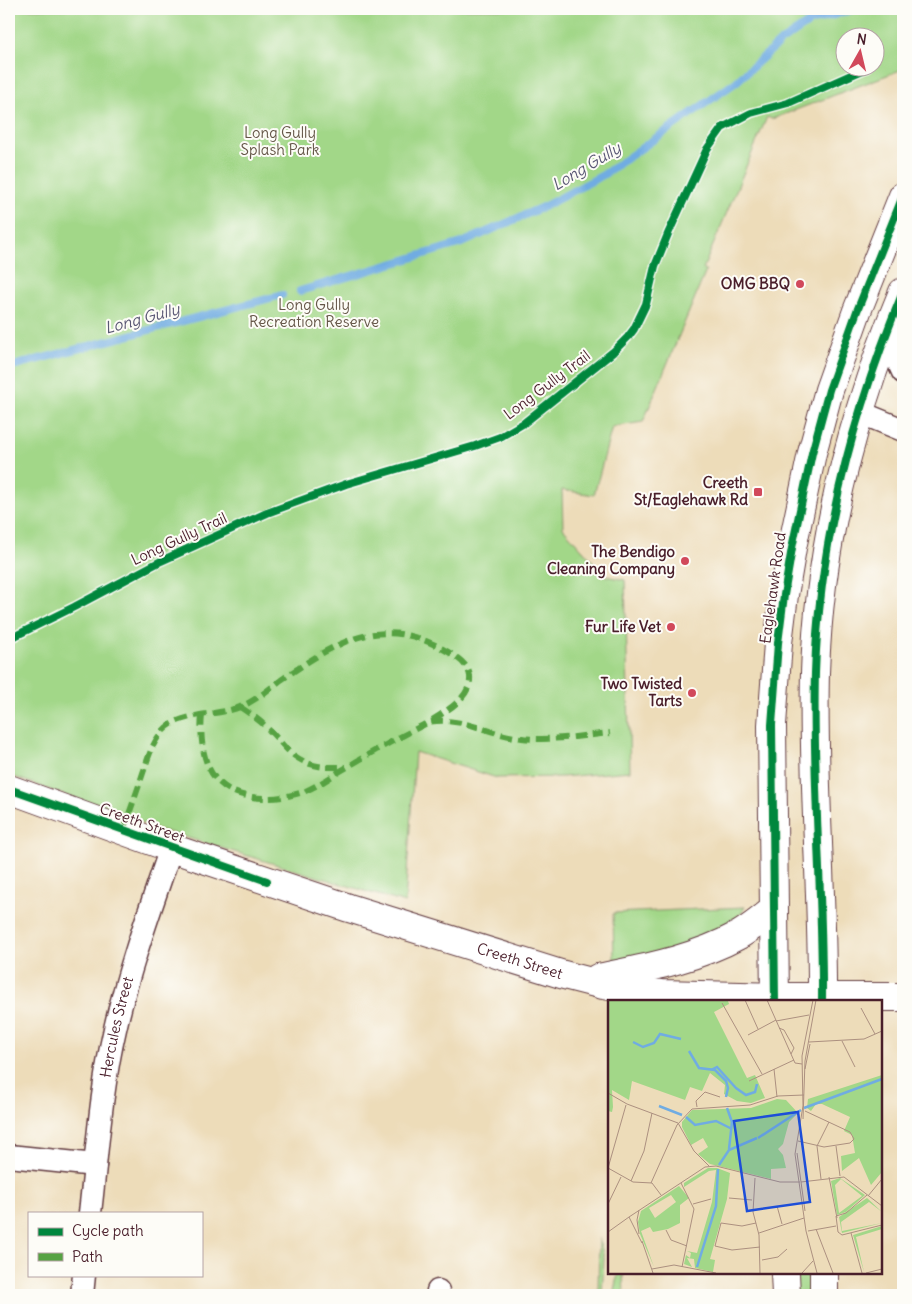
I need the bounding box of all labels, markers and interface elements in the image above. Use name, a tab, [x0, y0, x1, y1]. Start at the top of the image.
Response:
north arrow	[834, 28, 884, 78]
text: N	[856, 30, 868, 49]
park label: Long Gully Splash Park	[241, 123, 320, 159]
water label: Long Gully	[548, 137, 626, 194]
place label: OMG BBQ	[721, 274, 790, 293]
marker: OMG BBQ	[794, 278, 806, 290]
park label: Long Gully Recreation Reserve	[249, 295, 379, 331]
water label: Long Gully	[102, 298, 183, 338]
street label: Long Gully Trail	[500, 346, 594, 423]
place label: Creeth St/Eaglehawk Rd	[634, 473, 748, 510]
marker: Creeth St/Eaglehawk Rd	[752, 486, 764, 498]
street label: Long Gully Trail	[128, 508, 230, 569]
street label: Eaglehawk Road	[755, 531, 790, 645]
place label: The Bendigo Cleaning Company	[547, 542, 676, 579]
marker: The Bendigo Cleaning Company	[679, 555, 691, 567]
place label: Fur Life Vet	[585, 617, 662, 636]
marker: Fur Life Vet	[665, 621, 677, 633]
place label: Two Twisted Tarts	[601, 674, 682, 710]
marker: Two Twisted Tarts	[686, 687, 698, 699]
street label: Creeth Street	[97, 798, 187, 847]
street label: Creeth Street	[474, 938, 565, 983]
street label: Hercules Street	[96, 974, 137, 1079]
inset map	[608, 1000, 882, 1274]
legend	[28, 1212, 202, 1276]
text: Cycle path	[72, 1221, 144, 1240]
text: Path	[72, 1247, 103, 1266]

